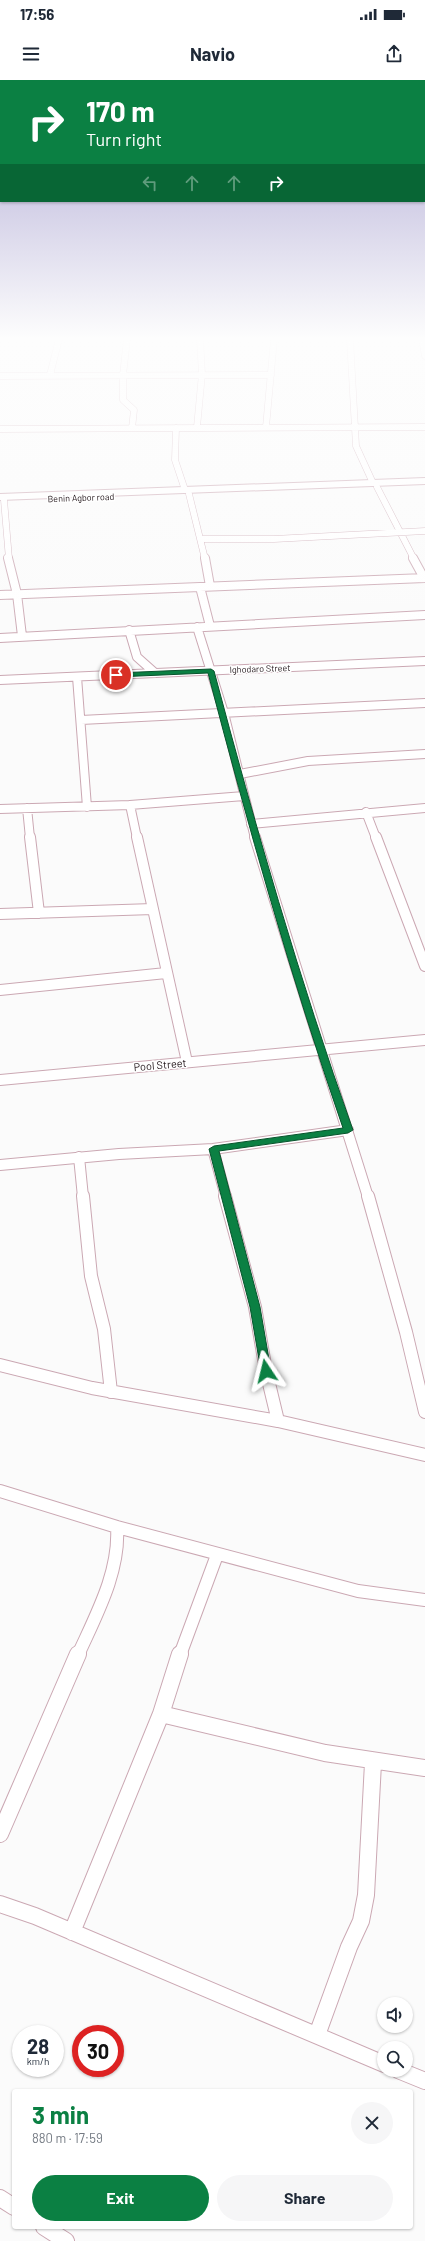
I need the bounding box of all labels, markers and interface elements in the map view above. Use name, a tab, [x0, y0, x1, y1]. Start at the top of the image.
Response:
text: 17:56	[20, 5, 54, 23]
icon: menu	[20, 43, 42, 65]
text: Navio	[190, 43, 235, 65]
icon: share	[383, 43, 405, 65]
text: 170 m	[86, 94, 155, 128]
icon: right	[20, 96, 72, 148]
text: Turn right	[86, 128, 162, 150]
icon: left	[139, 172, 161, 194]
icon: ahead	[181, 172, 203, 194]
icon: ahead	[223, 172, 245, 194]
icon: right	[265, 172, 287, 194]
street label: Benin Agbor road	[47, 491, 115, 504]
pin	[99, 658, 133, 692]
street label: Ighodaro Street	[229, 662, 291, 675]
icon: arrive	[105, 664, 127, 686]
street label: Pool Street	[133, 1056, 187, 1073]
position arrow	[245, 1350, 287, 1392]
map controls	[377, 1997, 413, 2077]
button: sound	[377, 1997, 413, 2033]
speed limit sign: 30	[72, 2025, 124, 2077]
text: 28	[27, 2034, 49, 2058]
button: search	[377, 2041, 413, 2077]
text: km/h	[27, 2055, 49, 2067]
text: 3 min	[32, 2100, 89, 2129]
button: close	[351, 2102, 393, 2144]
text: 880 m · 17:59	[32, 2130, 103, 2146]
button: Exit	[32, 2175, 209, 2221]
button: Share	[217, 2175, 393, 2221]

